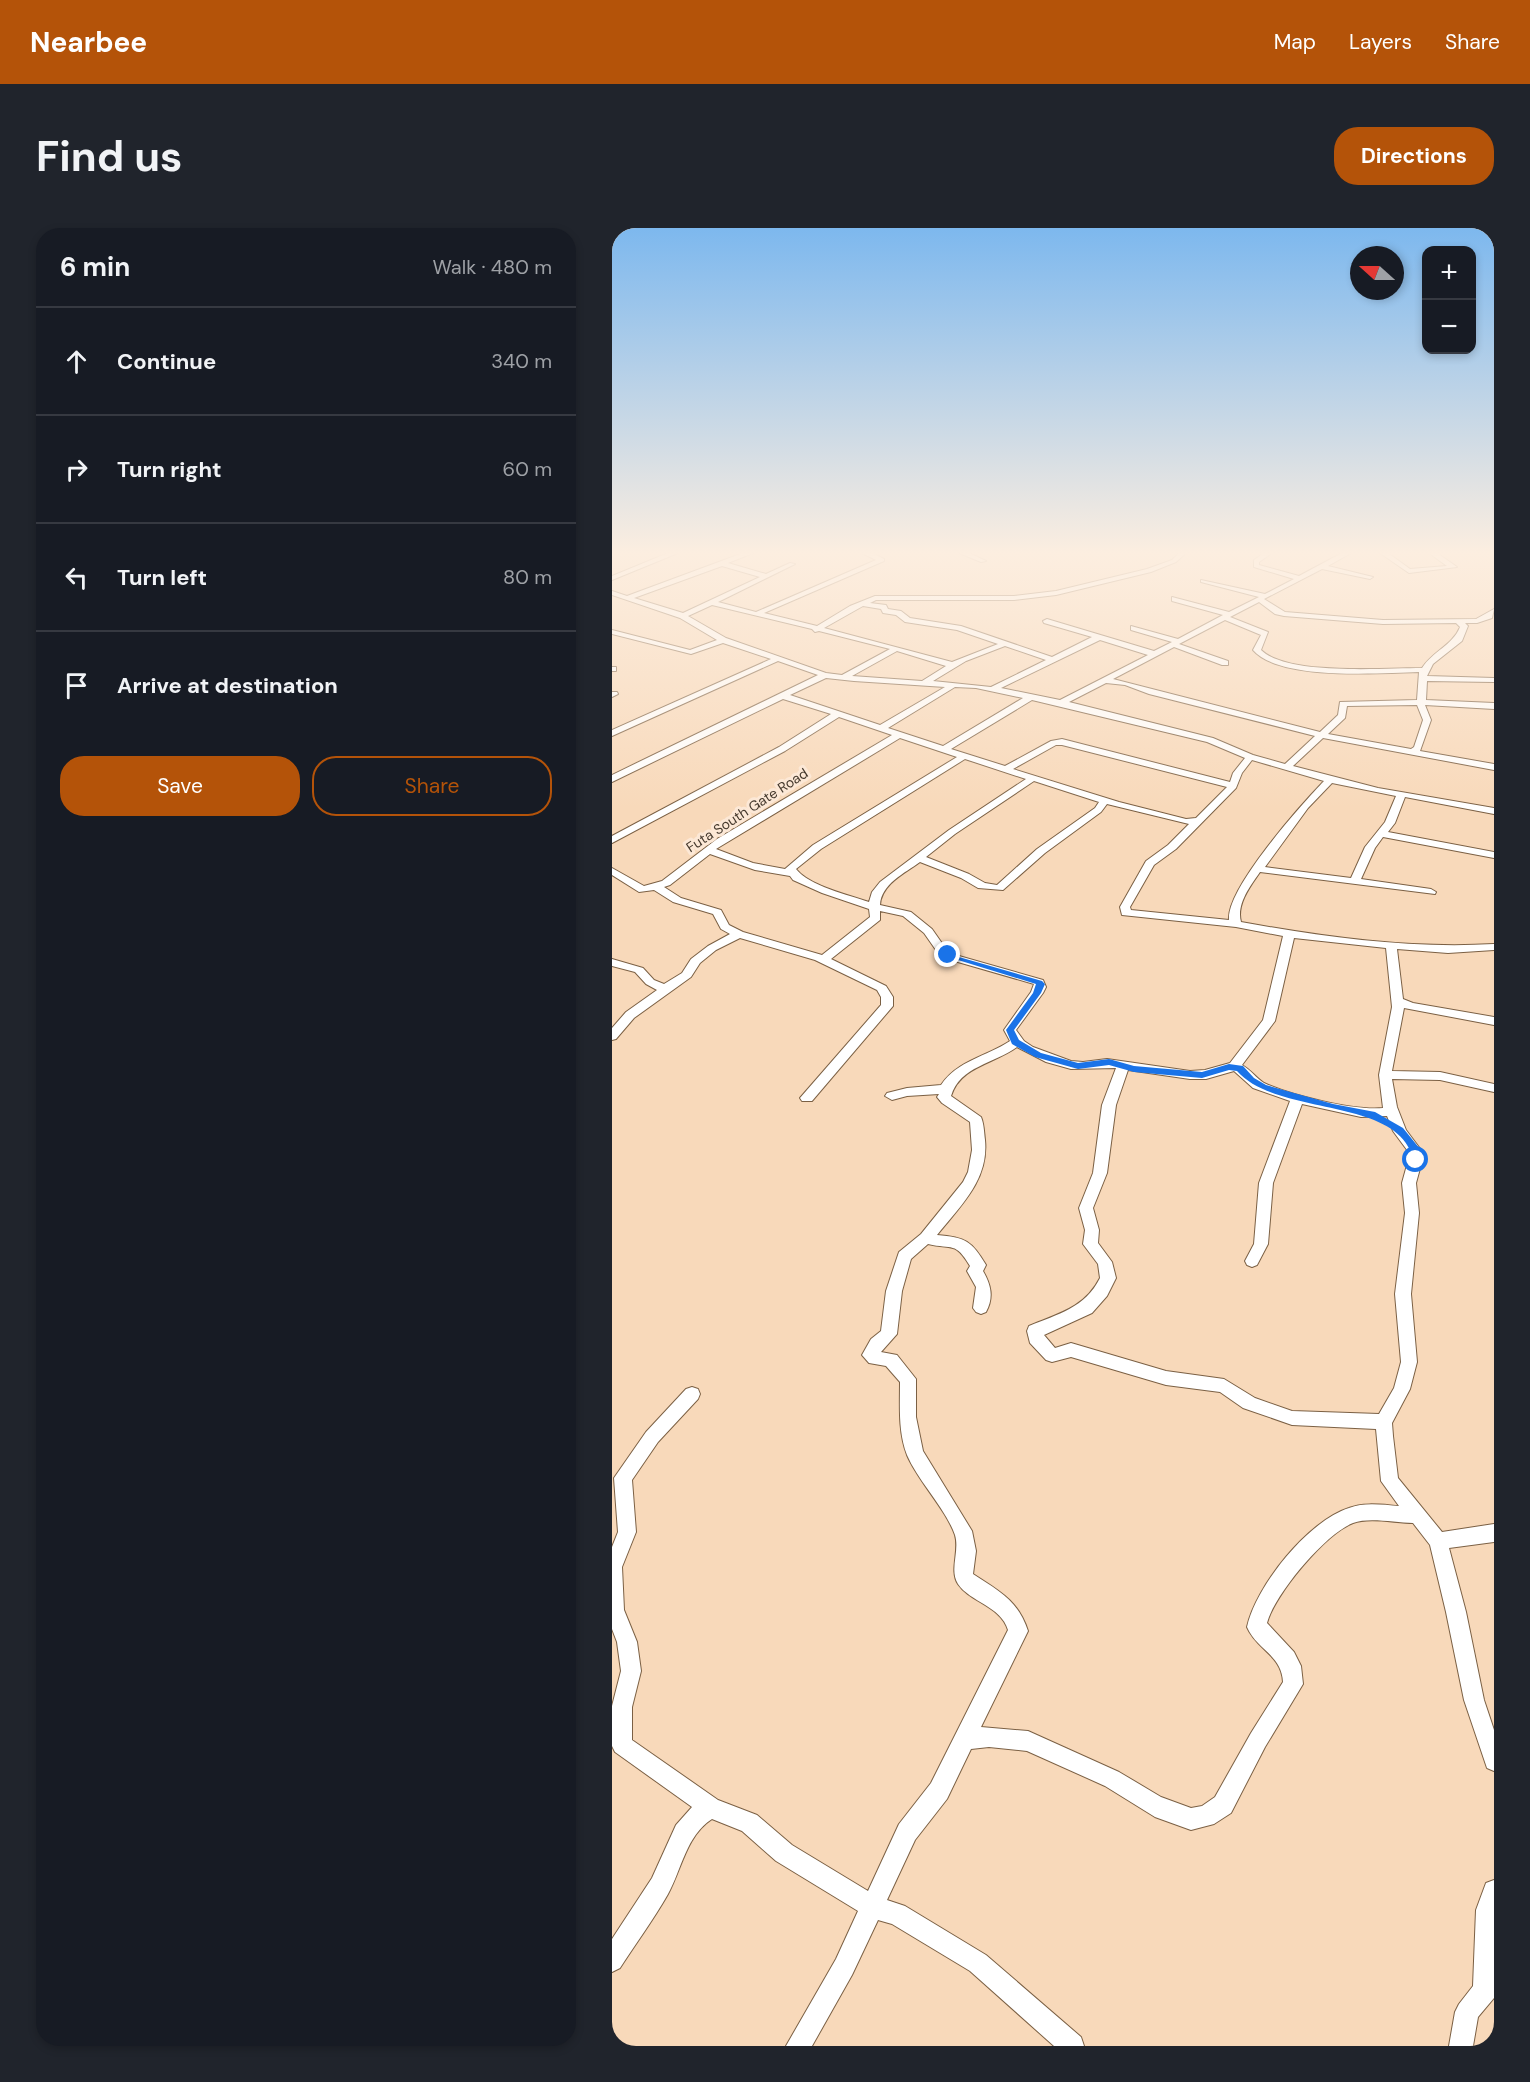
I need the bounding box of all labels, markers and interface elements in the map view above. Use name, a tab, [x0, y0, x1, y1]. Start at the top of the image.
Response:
text: Nearbee	[30, 24, 147, 61]
text: Map	[1274, 28, 1316, 56]
text: Layers	[1349, 28, 1412, 56]
text: Share	[1445, 28, 1500, 56]
button: Directions	[1334, 127, 1494, 185]
text: Find us	[36, 129, 182, 184]
north arrow	[1350, 246, 1404, 300]
map controls	[1422, 246, 1476, 354]
button: +	[1422, 246, 1476, 300]
text: 6 min	[60, 250, 130, 284]
text: Walk · 480 m	[432, 254, 552, 280]
button: −	[1422, 300, 1476, 354]
icon: ahead	[60, 345, 93, 378]
text: Continue	[117, 347, 216, 376]
text: 340 m	[491, 348, 552, 374]
icon: right	[60, 453, 93, 486]
text: Turn right	[117, 455, 222, 484]
text: 60 m	[503, 456, 552, 482]
icon: left	[60, 561, 93, 594]
text: Turn left	[117, 563, 207, 592]
text: 80 m	[503, 564, 552, 590]
icon: arrive	[60, 669, 93, 702]
text: Arrive at destination	[117, 671, 338, 700]
button: Save	[60, 756, 300, 816]
button: Share	[312, 756, 552, 816]
street label: Futa South Gate Road	[683, 764, 811, 856]
route end	[934, 941, 960, 967]
route start	[1402, 1146, 1428, 1172]

